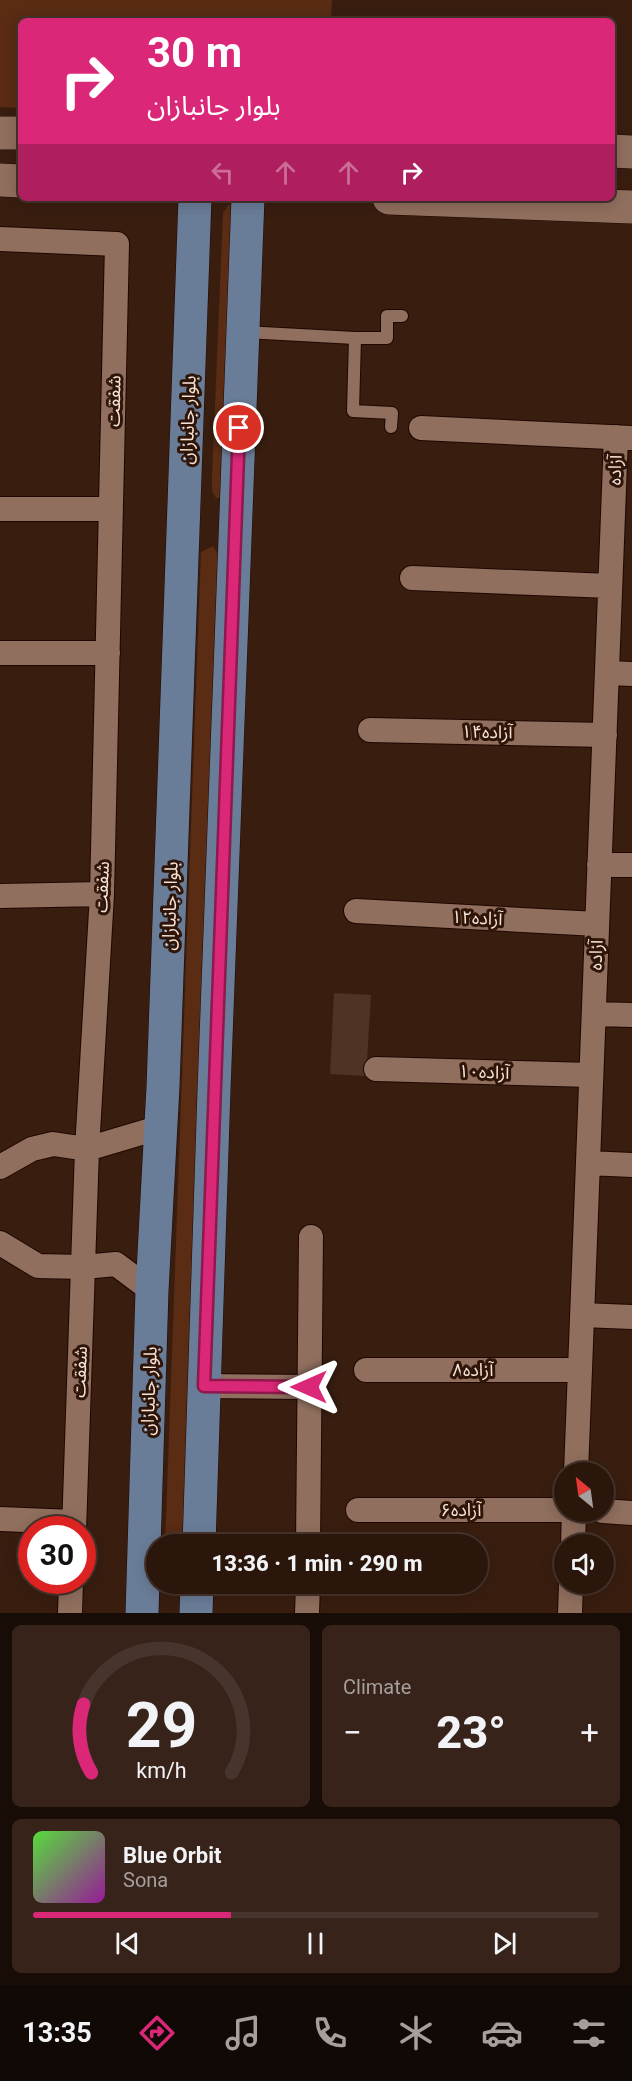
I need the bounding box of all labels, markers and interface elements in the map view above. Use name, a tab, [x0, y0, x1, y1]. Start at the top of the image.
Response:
text: 30 m	[147, 28, 242, 77]
icon: right	[48, 42, 126, 120]
text: بلوار جانبازان	[147, 90, 280, 122]
icon: left	[206, 156, 239, 189]
icon: ahead	[269, 156, 302, 189]
icon: ahead	[332, 156, 365, 189]
icon: right	[395, 156, 428, 189]
street label: شفقت	[103, 375, 124, 427]
street label: بلوار جانبازان	[175, 375, 201, 465]
pin	[213, 402, 264, 453]
icon: arrive	[222, 411, 255, 444]
street label: آزاده	[603, 454, 627, 486]
street label: آزاده۱۴	[461, 721, 514, 743]
street label: شفقت	[90, 861, 113, 913]
street label: بلوار جانبازان	[157, 861, 183, 951]
street label: آزاده۱۲	[451, 906, 504, 930]
street label: آزاده	[584, 939, 608, 971]
street label: آزاده۱۰	[458, 1060, 511, 1084]
street label: شفقت	[68, 1346, 91, 1398]
street label: بلوار جانبازان	[136, 1346, 162, 1436]
position arrow	[277, 1355, 341, 1419]
street label: آزاده۸	[453, 1359, 494, 1381]
north arrow	[554, 1462, 614, 1522]
map controls	[554, 1462, 614, 1594]
street label: آزاده۶	[441, 1499, 482, 1521]
speed limit sign: 30	[18, 1516, 96, 1594]
button: sound	[554, 1534, 614, 1594]
text: 13:36 · 1 min · 290 m	[212, 1551, 422, 1576]
text: Climate	[343, 1675, 411, 1699]
text: 29	[125, 1689, 197, 1762]
text: 23°	[436, 1706, 506, 1759]
text: −	[343, 1713, 362, 1752]
text: +	[580, 1713, 599, 1752]
text: km/h	[136, 1758, 186, 1783]
text: Blue Orbit	[123, 1843, 221, 1868]
text: Sona	[123, 1868, 168, 1892]
icon: previous	[111, 1927, 144, 1960]
icon: pause	[299, 1927, 332, 1960]
icon: next	[488, 1927, 521, 1960]
icon: directions	[136, 2012, 178, 2054]
icon: music	[222, 2012, 264, 2054]
icon: phone	[309, 2012, 351, 2054]
icon: climate	[395, 2012, 437, 2054]
icon: car	[481, 2012, 523, 2054]
icon: filters	[568, 2012, 610, 2054]
text: 13:35	[22, 2017, 92, 2049]

